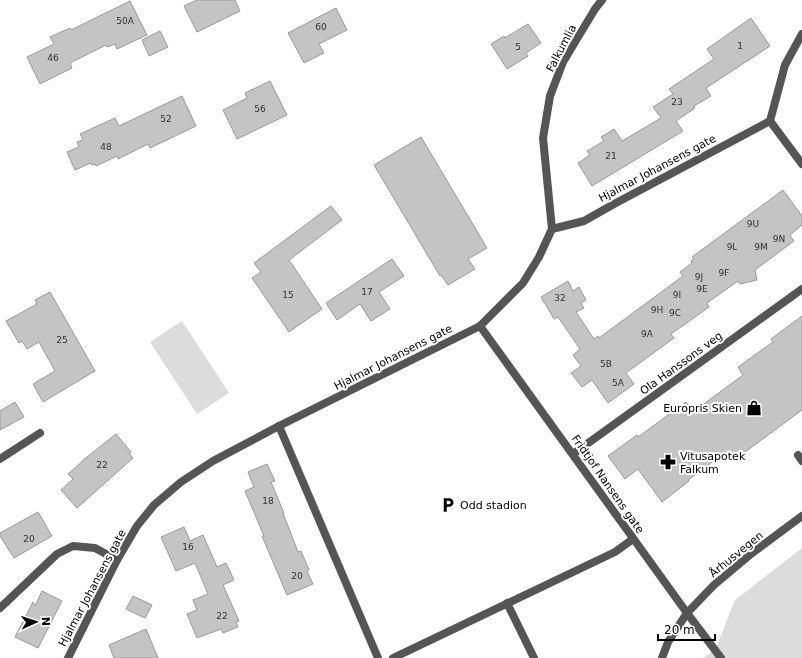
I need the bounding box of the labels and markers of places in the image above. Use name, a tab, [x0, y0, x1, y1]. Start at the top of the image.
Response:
shop icon: Europris Skien	[745, 399, 763, 417]
place label: Europris Skien	[663, 402, 742, 415]
place label: Vitusapotek Falkum	[680, 450, 746, 476]
pharmacy icon: Vitusapotek Falkum	[659, 453, 677, 471]
parking icon: Odd stadion	[439, 496, 457, 514]
place label: Odd stadion	[460, 499, 527, 512]

